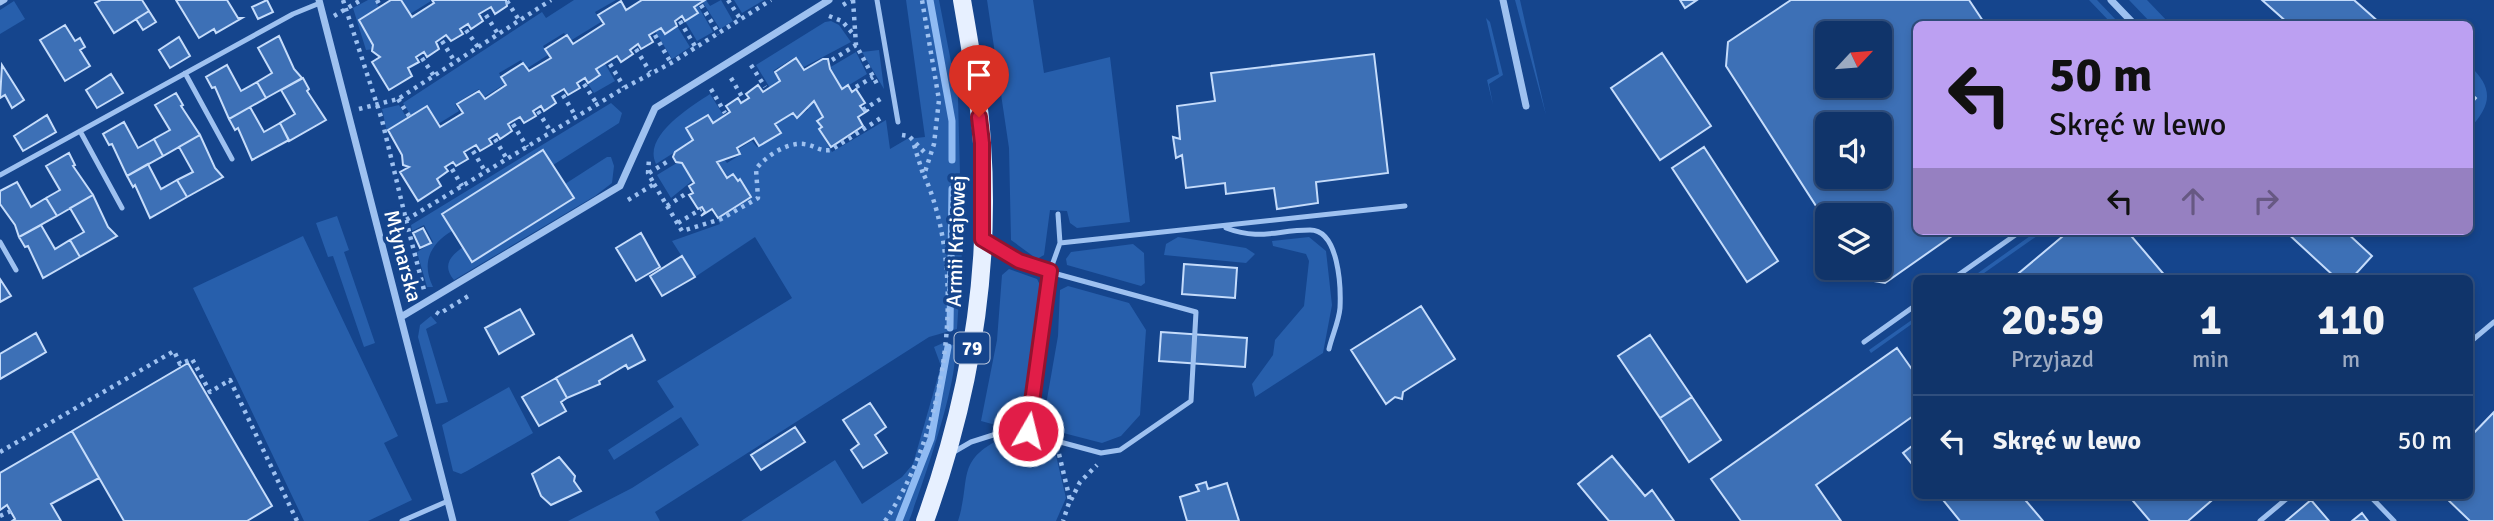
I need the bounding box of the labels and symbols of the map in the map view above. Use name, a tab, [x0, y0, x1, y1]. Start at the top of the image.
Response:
north arrow	[1815, 21, 1892, 98]
pin	[949, 45, 1009, 117]
street label: Armii Krajowej	[941, 175, 971, 307]
street label: Młynarska	[378, 207, 428, 305]
road number: 79	[954, 332, 990, 364]
position arrow	[991, 394, 1065, 468]

